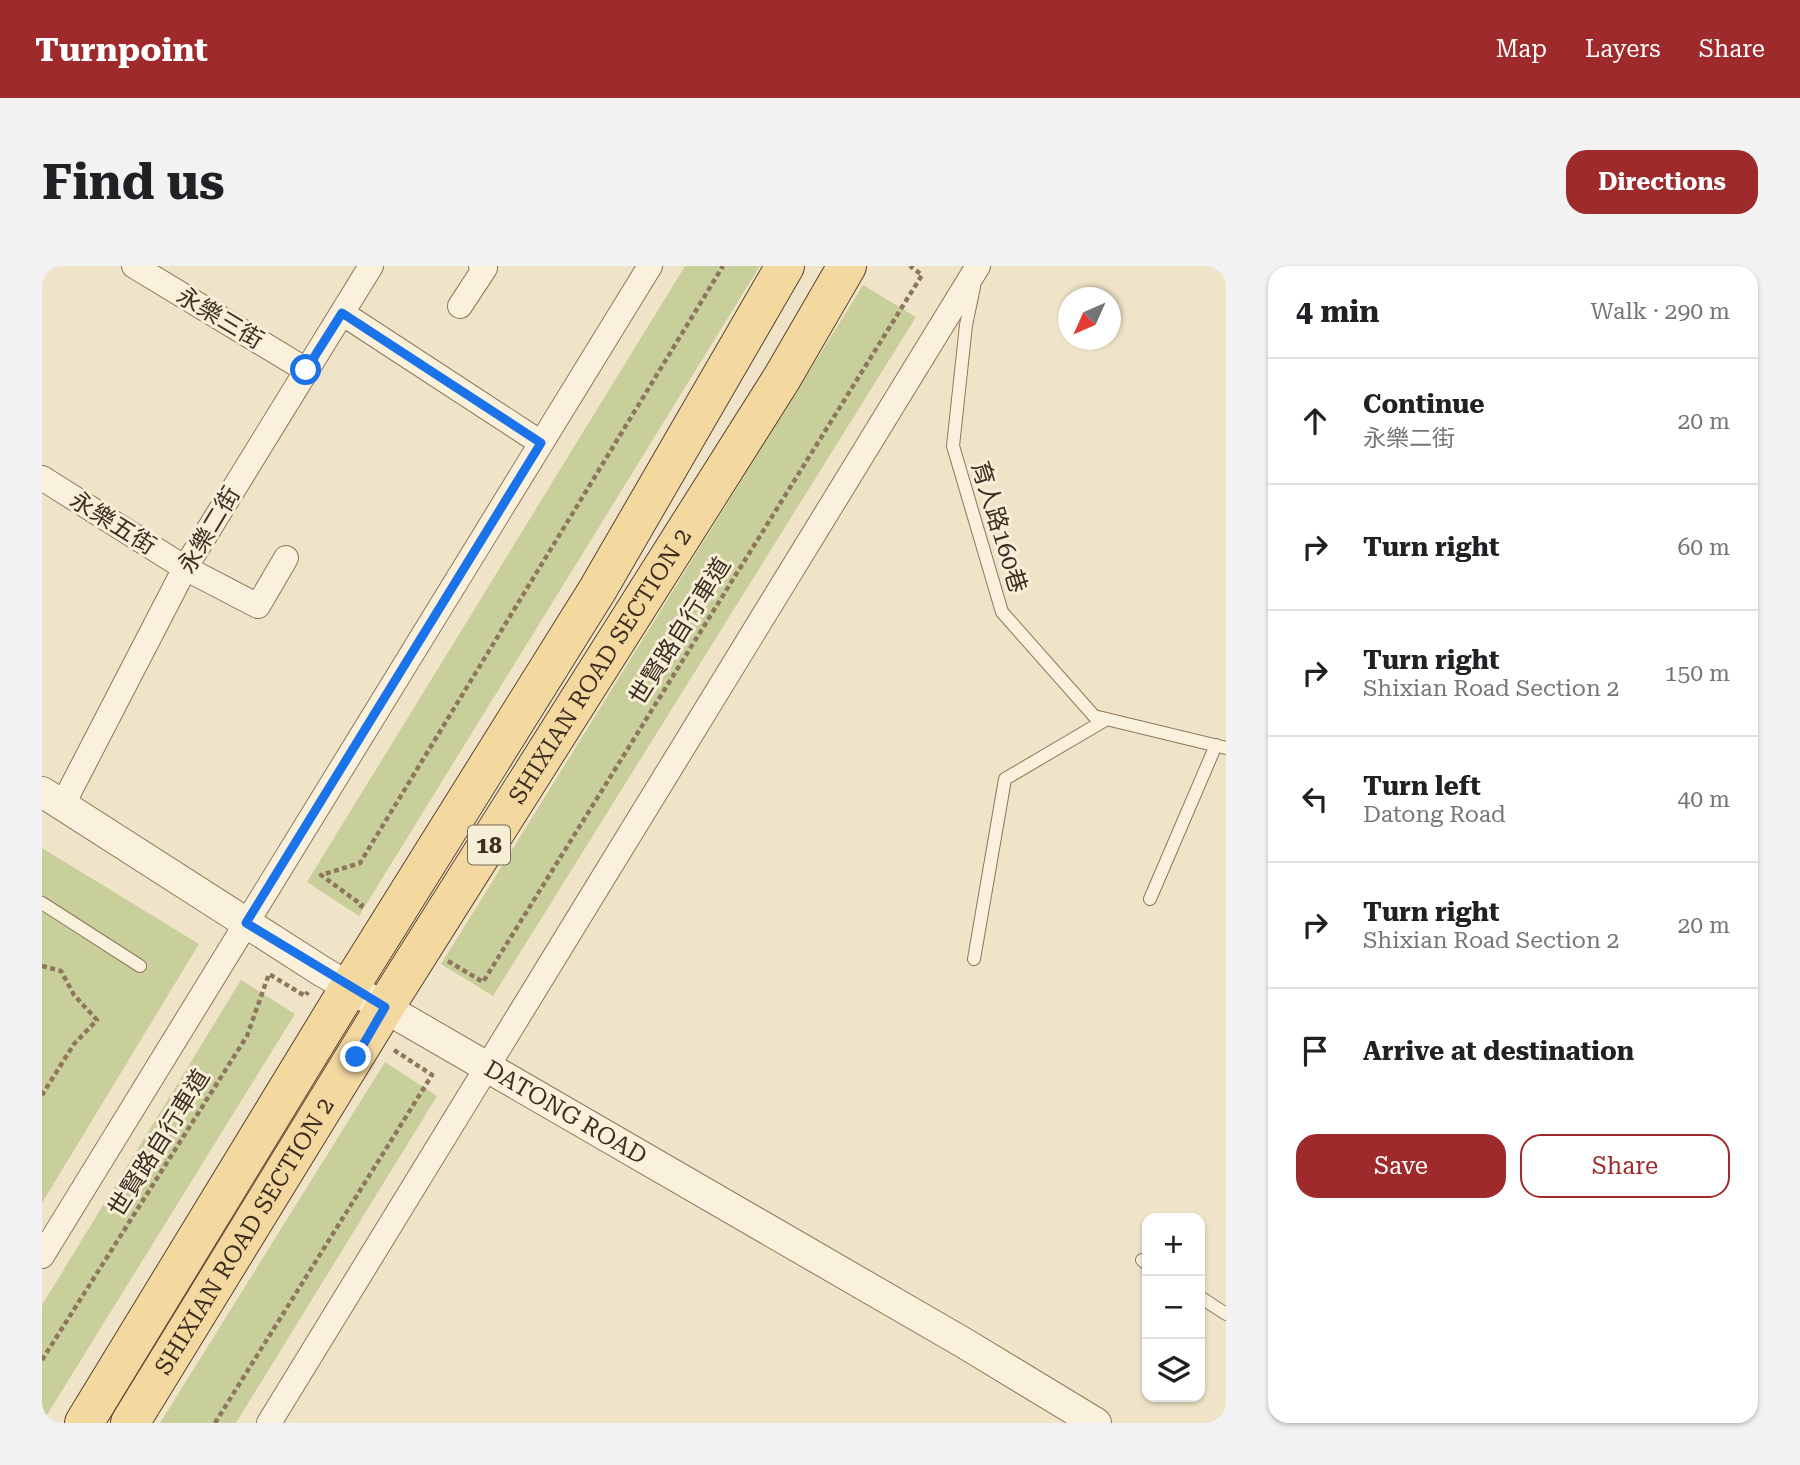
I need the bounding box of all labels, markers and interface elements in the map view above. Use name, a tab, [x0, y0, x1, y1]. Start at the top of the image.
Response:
text: Turnpoint	[35, 30, 208, 69]
text: Map	[1496, 35, 1547, 63]
text: Layers	[1585, 35, 1661, 63]
text: Share	[1699, 35, 1765, 63]
button: Directions	[1566, 150, 1758, 214]
text: Find us	[42, 154, 225, 211]
street label: 永樂三街	[172, 281, 268, 355]
north arrow	[1058, 287, 1121, 350]
text: 4 min	[1296, 294, 1379, 329]
text: Walk · 290 m	[1591, 298, 1730, 325]
route start	[290, 354, 321, 385]
text: Continue	[1363, 389, 1485, 419]
icon: ahead	[1296, 402, 1334, 440]
text: 20 m	[1677, 408, 1730, 435]
text: 永樂二街	[1363, 425, 1455, 452]
street label: 育人路160巷	[966, 458, 1032, 596]
street label: 永樂二街	[172, 482, 246, 578]
street label: 永樂五街	[65, 486, 161, 560]
street label: SHIXIAN ROAD SECTION 2	[503, 523, 697, 809]
icon: right	[1296, 528, 1334, 566]
text: Turn right	[1363, 532, 1499, 562]
text: 60 m	[1677, 534, 1730, 561]
street label: 世賢路自行車道	[624, 552, 736, 710]
text: Turn right	[1363, 645, 1499, 675]
icon: right	[1296, 654, 1334, 692]
text: 150 m	[1665, 660, 1730, 687]
text: Shixian Road Section 2	[1363, 675, 1620, 702]
text: Turn left	[1363, 771, 1481, 801]
icon: left	[1296, 780, 1334, 818]
text: 40 m	[1677, 786, 1730, 813]
text: Datong Road	[1363, 801, 1506, 828]
road number: 18	[468, 825, 510, 864]
text: Turn right	[1363, 897, 1499, 927]
icon: right	[1296, 906, 1334, 944]
text: 20 m	[1677, 912, 1730, 939]
text: Shixian Road Section 2	[1363, 927, 1620, 954]
icon: arrive	[1296, 1032, 1334, 1070]
text: Arrive at destination	[1363, 1036, 1634, 1066]
route end	[340, 1041, 371, 1072]
street label: DATONG ROAD	[479, 1054, 652, 1170]
street label: 世賢路自行車道	[103, 1064, 215, 1222]
street label: SHIXIAN ROAD SECTION 2	[149, 1093, 340, 1380]
button: Save	[1296, 1134, 1506, 1198]
button: Share	[1520, 1134, 1730, 1198]
map controls	[1142, 1213, 1205, 1402]
button: +	[1142, 1213, 1205, 1276]
button: −	[1142, 1276, 1205, 1339]
button: layers	[1142, 1339, 1205, 1402]

